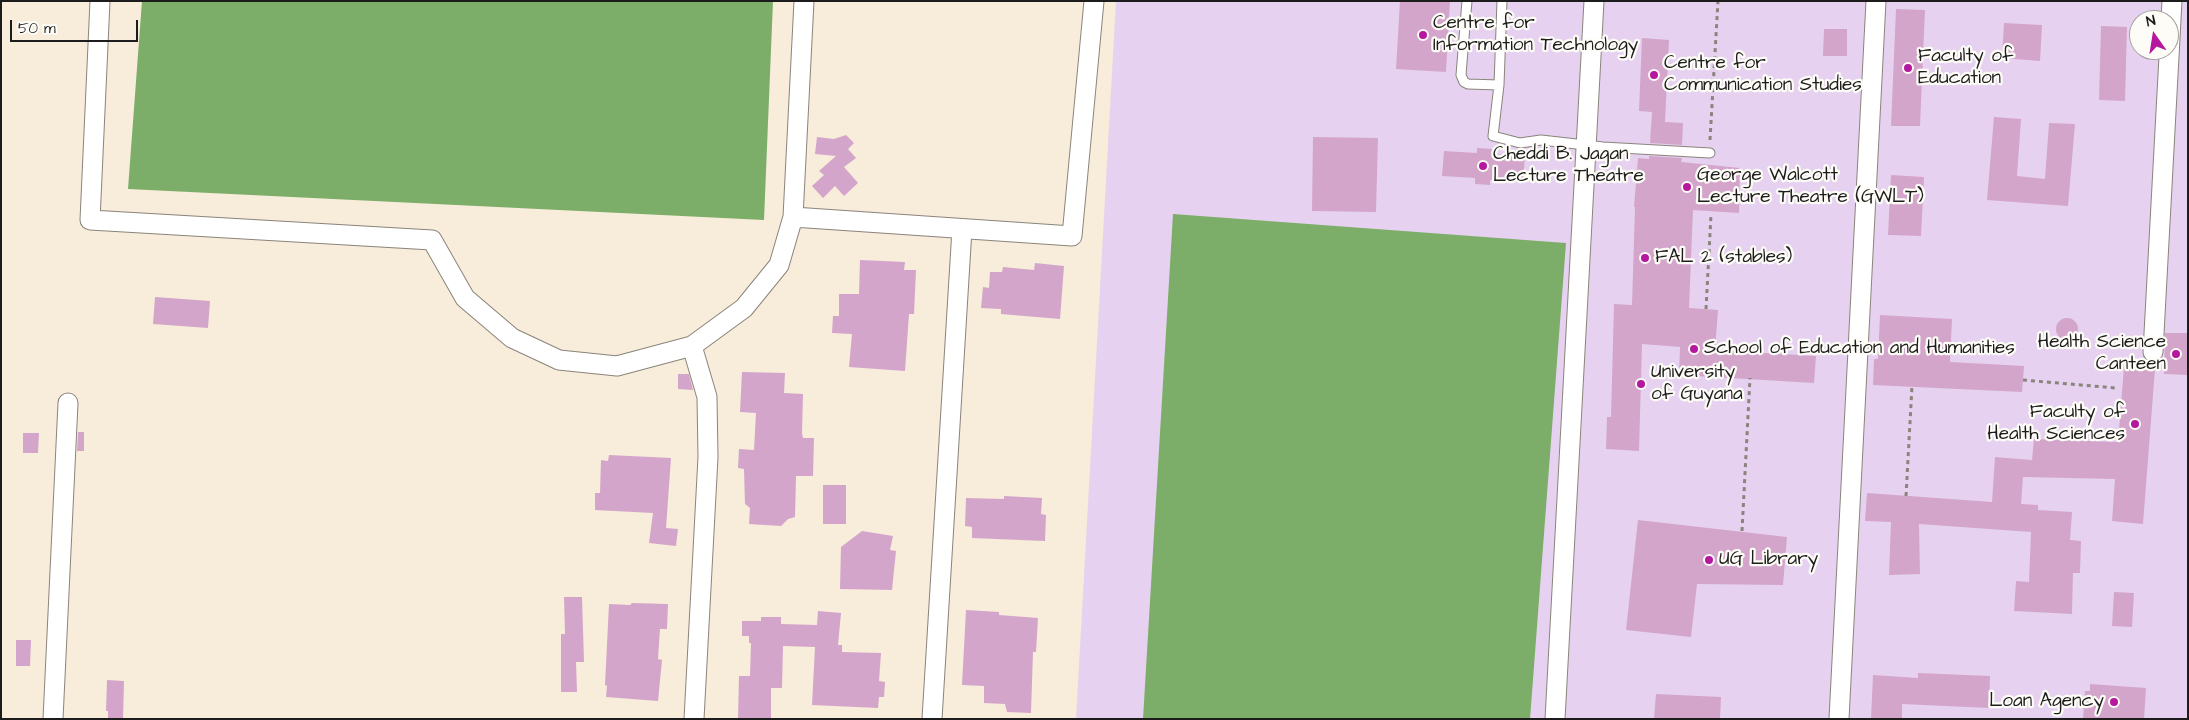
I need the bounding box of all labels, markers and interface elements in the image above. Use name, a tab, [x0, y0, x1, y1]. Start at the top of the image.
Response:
scale bar	[12, 10, 140, 42]
north arrow	[2129, 10, 2179, 60]
text: N	[2144, 11, 2157, 32]
place label: Centre for Information Technology	[1433, 13, 1638, 57]
text: 50 m	[18, 18, 56, 39]
marker: Centre for Information Technology	[1417, 29, 1429, 41]
place label: Faculty of Education	[1918, 46, 2013, 90]
place label: Centre for Communication Studies	[1664, 53, 1862, 97]
marker: Faculty of Education	[1902, 62, 1914, 74]
marker: Centre for Communication Studies	[1648, 69, 1660, 81]
place label: Cheddi B. Jagan Lecture Theatre	[1493, 144, 1644, 188]
marker: Cheddi B. Jagan Lecture Theatre	[1477, 160, 1489, 172]
place label: George Walcott Lecture Theatre (GWLT)	[1697, 165, 1924, 209]
marker: George Walcott Lecture Theatre (GWLT)	[1681, 181, 1693, 193]
place label: FAL 2 (stables)	[1655, 247, 1792, 269]
marker: FAL 2 (stables)	[1639, 252, 1651, 264]
place label: Health Science Canteen	[2038, 332, 2166, 376]
place label: School of Education and Humanities	[1704, 338, 2015, 360]
marker: School of Education and Humanities	[1688, 343, 1700, 355]
marker: Health Science Canteen	[2170, 348, 2182, 360]
place label: University of Guyana	[1651, 362, 1743, 406]
marker: University of Guyana	[1635, 378, 1647, 390]
place label: Faculty of Health Sciences	[1987, 402, 2125, 446]
marker: Faculty of Health Sciences	[2129, 418, 2141, 430]
place label: UG Library	[1719, 549, 1818, 571]
marker: UG Library	[1703, 554, 1715, 566]
place label: Loan Agency	[1989, 691, 2104, 713]
marker: Loan Agency	[2108, 696, 2120, 708]

